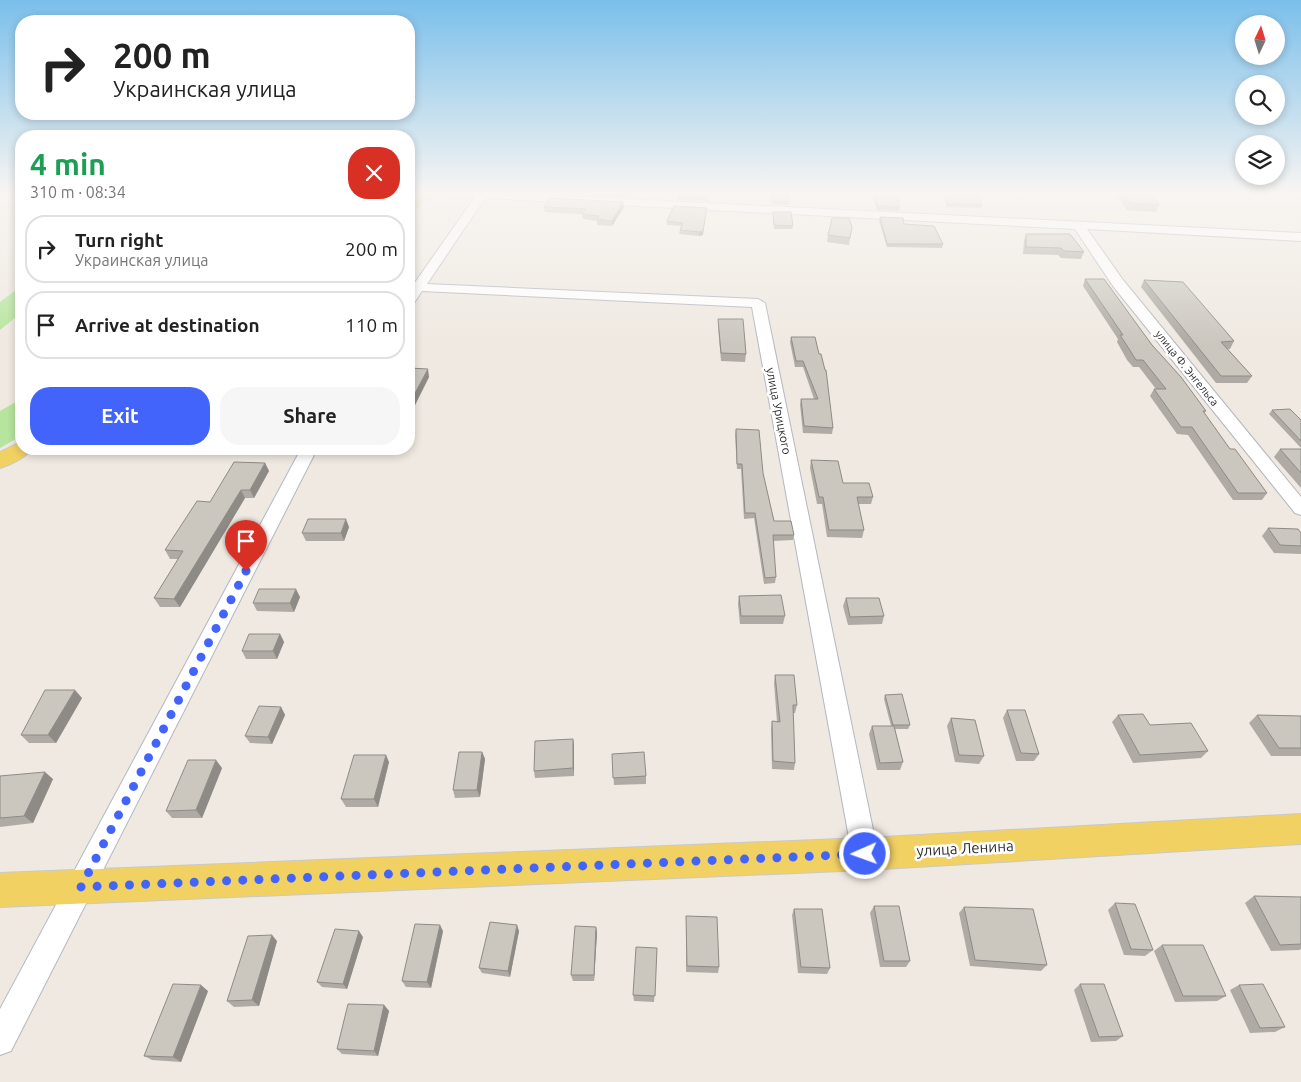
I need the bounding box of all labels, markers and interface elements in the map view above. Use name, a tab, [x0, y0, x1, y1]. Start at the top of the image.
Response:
north arrow	[1235, 15, 1285, 65]
map controls	[1235, 15, 1285, 185]
icon: right	[30, 35, 95, 100]
text: 200 m	[113, 35, 211, 75]
button: search	[1235, 75, 1285, 125]
text: Украинская улица	[113, 76, 297, 101]
button: layers	[1235, 135, 1285, 185]
text: 4 min	[30, 147, 106, 181]
button: close	[348, 147, 400, 199]
text: 310 m · 08:34	[30, 183, 126, 201]
text: Turn right	[75, 229, 163, 251]
icon: right	[32, 235, 60, 263]
text: 200 m	[345, 238, 398, 260]
text: Украинская улица	[75, 251, 208, 269]
icon: arrive	[32, 311, 60, 339]
text: Arrive at destination	[75, 314, 260, 336]
text: 110 m	[345, 314, 398, 336]
street label: улица Ф. Энгельса	[1153, 328, 1221, 408]
street label: улица Урицкого	[764, 366, 794, 456]
button: Exit	[30, 387, 210, 445]
button: Share	[220, 387, 400, 445]
pin	[225, 520, 267, 571]
icon: arrive	[232, 527, 260, 555]
position arrow	[838, 827, 890, 879]
street label: улица Ленина	[916, 837, 1014, 859]

